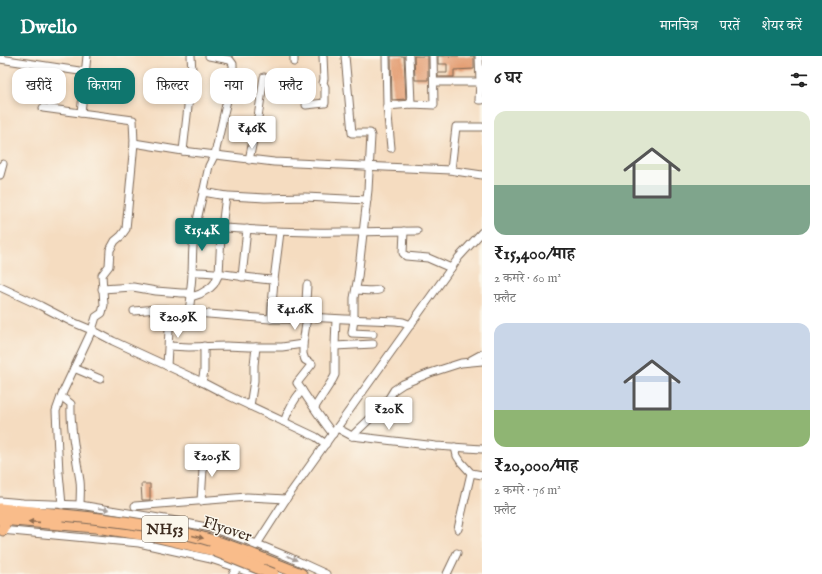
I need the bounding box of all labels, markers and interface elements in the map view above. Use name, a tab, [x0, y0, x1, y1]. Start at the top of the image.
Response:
text: Dwello	[20, 16, 77, 40]
text: मानचित्र	[660, 17, 698, 35]
text: परतें	[720, 17, 740, 35]
text: शेयर करें	[762, 17, 802, 35]
chip: खरीदें	[12, 68, 66, 104]
chip: किराया	[74, 68, 135, 104]
chip: फ़िल्टर	[143, 68, 202, 104]
chip: नया	[210, 68, 257, 104]
chip: फ़्लैट	[265, 68, 316, 104]
text: 6 घर	[494, 68, 522, 89]
icon: filters	[788, 69, 810, 91]
pin: ₹46K	[228, 116, 276, 150]
text: ₹46K	[238, 120, 266, 137]
icon: home	[616, 137, 688, 209]
pin: ₹15.4K	[169, 218, 235, 252]
text: ₹15.4K	[184, 222, 220, 239]
text: ₹15,400/माह	[494, 244, 575, 265]
text: 2 कमरे · 60 m²	[494, 270, 561, 287]
text: फ़्लैट	[494, 290, 516, 307]
pin: ₹41.6K	[262, 297, 328, 331]
text: ₹41.6K	[277, 301, 313, 318]
pin: ₹20.9K	[145, 305, 211, 339]
text: ₹20.9K	[159, 309, 197, 326]
icon: home	[616, 349, 688, 421]
pin: ₹20K	[365, 397, 413, 431]
text: ₹20K	[374, 401, 404, 418]
pin: ₹20.5K	[179, 444, 245, 478]
text: ₹20.5K	[194, 448, 230, 465]
text: ₹20,000/माह	[494, 456, 578, 477]
text: 2 कमरे · 76 m²	[494, 482, 561, 499]
text: फ़्लैट	[494, 502, 516, 519]
one-way arrow	[98, 506, 110, 512]
street label: Flyover	[200, 513, 254, 547]
road number: NH53	[142, 516, 188, 542]
one-way arrow	[28, 519, 40, 526]
one-way arrow	[193, 534, 205, 540]
one-way arrow	[286, 555, 297, 561]

